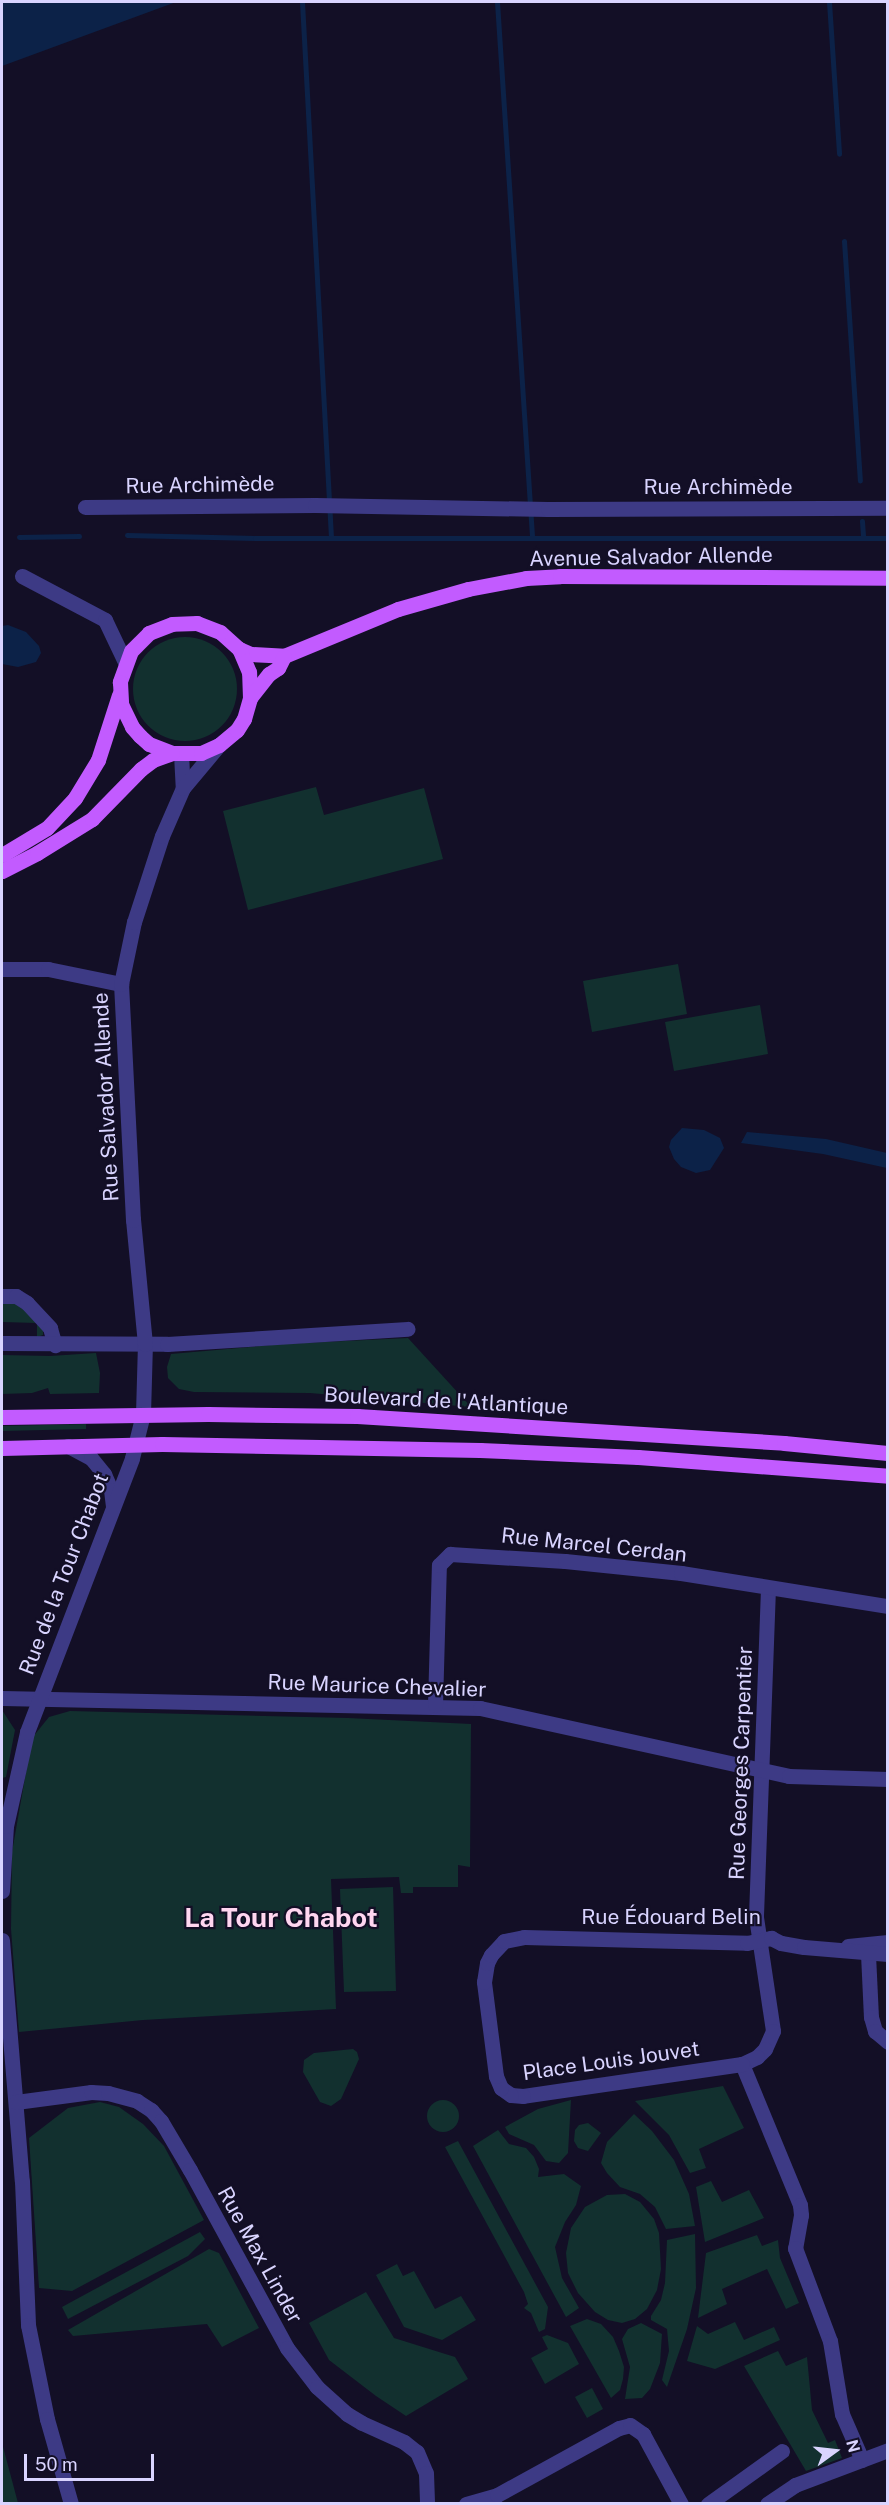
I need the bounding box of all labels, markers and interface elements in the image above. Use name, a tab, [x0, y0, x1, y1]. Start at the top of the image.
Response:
street label: Rue Archimède	[125, 471, 275, 499]
street label: Rue Archimède	[643, 474, 793, 500]
street label: Avenue Salvador Allende	[529, 542, 773, 572]
street label: Rue Salvador Allende	[88, 992, 124, 1202]
street label: Boulevard de l'Atlantique	[323, 1382, 569, 1420]
street label: Rue de la Tour Chabot	[14, 1469, 114, 1679]
street label: Rue Marcel Cerdan	[500, 1523, 688, 1567]
street label: Rue Georges Carpentier	[724, 1646, 758, 1880]
street label: Rue Maurice Chevalier	[267, 1670, 487, 1702]
district label: La Tour Chabot	[184, 1902, 378, 1934]
street label: Rue Édouard Belin	[581, 1904, 761, 1930]
street label: Place Louis Jouvet	[521, 2036, 701, 2086]
street label: Rue Max Linder	[212, 2182, 308, 2328]
north arrow	[805, 2421, 865, 2481]
text: N	[842, 2438, 864, 2455]
scale bar	[27, 2442, 158, 2480]
text: 50 m	[35, 2454, 78, 2475]

